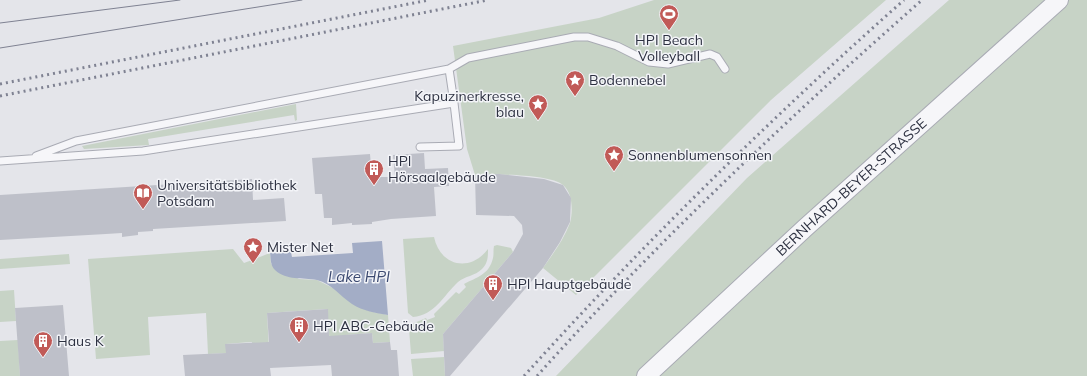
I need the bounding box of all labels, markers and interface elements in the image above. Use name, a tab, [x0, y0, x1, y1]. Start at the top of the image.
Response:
sports icon: HPI Beach Volleyball	[658, 3, 680, 31]
place label: HPI Beach Volleyball	[635, 31, 703, 65]
place icon: Bodennebel	[564, 69, 586, 97]
place label: Bodennebel	[589, 71, 666, 89]
place label: Kapuzinerkresse, blau	[414, 87, 524, 121]
place icon: Kapuzinerkresse, blau	[527, 93, 549, 121]
street label: BERNHARD-BEYER-STRASSE	[772, 114, 930, 260]
place icon: Sonnenblumensonnen	[603, 144, 625, 172]
place label: Sonnenblumensonnen	[628, 146, 772, 164]
place label: HPI Hörsaalgebäude	[388, 152, 496, 186]
building icon: HPI Hörsaalgebäude	[363, 158, 385, 186]
place label: Universitätsbibliothek Potsdam	[157, 176, 298, 210]
library icon: Universitätsbibliothek Potsdam	[132, 182, 154, 210]
place icon: Mister Net	[242, 236, 264, 264]
place label: Mister Net	[267, 238, 333, 256]
water label: Lake HPI	[328, 267, 390, 286]
building icon: HPI Hauptgebäude	[482, 273, 504, 301]
place label: HPI Hauptgebäude	[507, 275, 631, 293]
building icon: HPI ABC-Gebäude	[288, 315, 310, 343]
place label: HPI ABC-Gebäude	[313, 317, 434, 335]
building icon: Haus K	[32, 330, 54, 358]
place label: Haus K	[57, 332, 105, 350]

